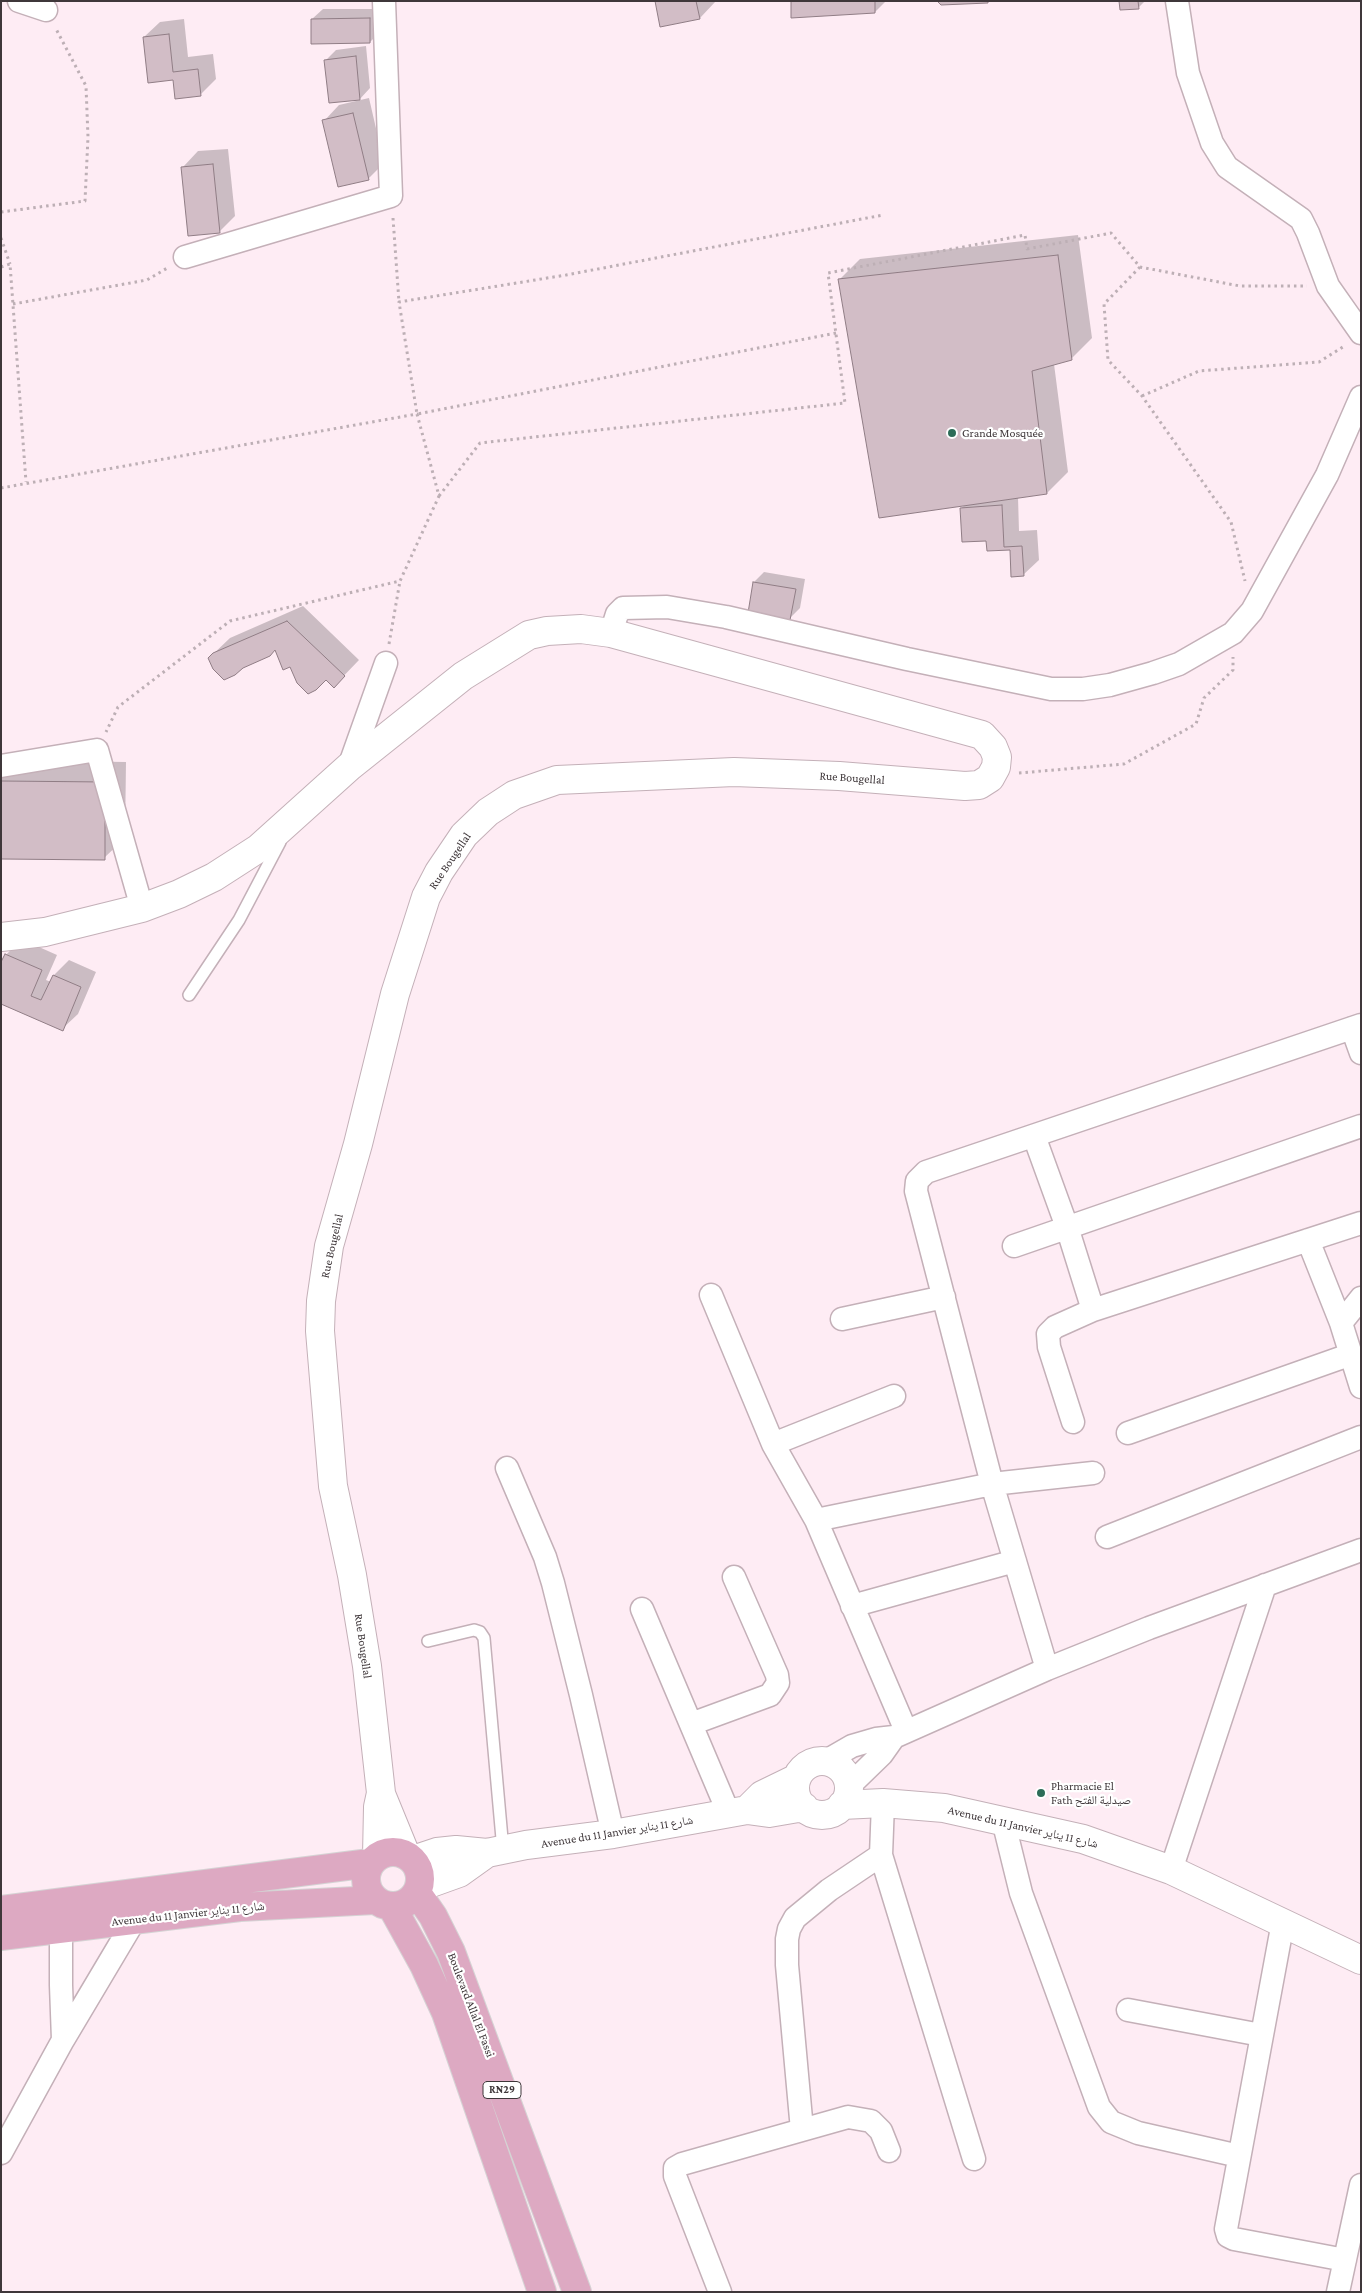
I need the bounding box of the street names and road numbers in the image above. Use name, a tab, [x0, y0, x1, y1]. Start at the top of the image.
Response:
street label: Rue Bougellal	[819, 769, 885, 787]
street label: Rue Bougellal	[426, 830, 474, 892]
street label: Rue Bougellal	[318, 1213, 346, 1279]
street label: Rue Bougellal	[351, 1613, 375, 1679]
street label: Avenue du 11 Janvier شارع 11 يناير	[947, 1803, 1099, 1851]
street label: Avenue du 11 Janvier شارع 11 يناير	[540, 1813, 694, 1851]
street label: Avenue du 11 Janvier شارع 11 يناير	[111, 1899, 265, 1929]
street label: Boulevard Allal El Fassi	[444, 1951, 498, 2059]
road number: RN29	[483, 2082, 521, 2098]

